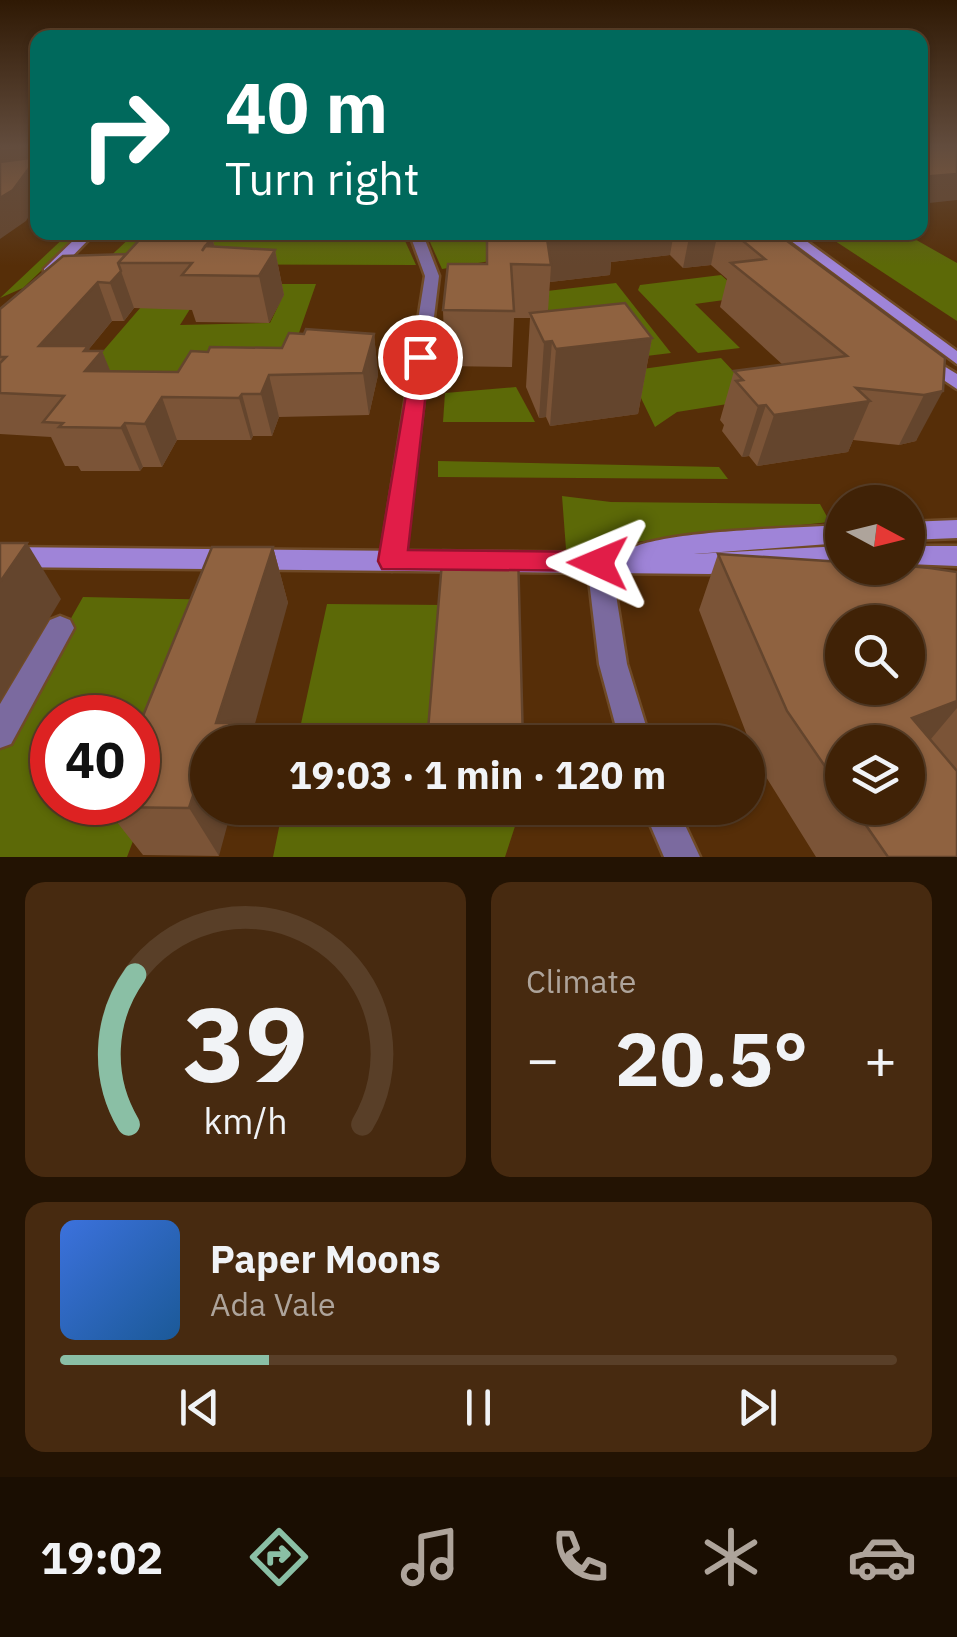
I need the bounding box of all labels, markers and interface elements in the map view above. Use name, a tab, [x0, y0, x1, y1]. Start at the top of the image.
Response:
text: 40 m	[225, 61, 388, 152]
icon: right	[60, 70, 190, 200]
text: Turn right	[225, 149, 420, 207]
pin	[378, 315, 463, 400]
icon: arrive	[393, 330, 448, 385]
north arrow	[825, 485, 925, 585]
map controls	[825, 485, 925, 825]
position arrow	[546, 511, 650, 615]
button: search	[825, 605, 925, 705]
speed limit sign: 40	[30, 695, 160, 825]
button: layers	[825, 725, 925, 825]
text: 19:03 · 1 min · 120 m	[289, 750, 666, 799]
text: Climate	[526, 960, 636, 1002]
text: 39	[183, 975, 308, 1111]
text: 20.5°	[615, 1009, 808, 1107]
text: −	[526, 1023, 559, 1094]
text: +	[864, 1023, 897, 1094]
text: km/h	[203, 1097, 288, 1144]
text: Paper Moons	[210, 1234, 441, 1283]
text: Ada Vale	[210, 1283, 336, 1325]
icon: previous	[172, 1380, 227, 1435]
icon: pause	[451, 1380, 506, 1435]
icon: next	[730, 1380, 785, 1435]
icon: directions	[244, 1522, 314, 1592]
icon: music	[395, 1522, 465, 1592]
icon: phone	[545, 1522, 615, 1592]
icon: climate	[696, 1522, 766, 1592]
icon: car	[847, 1522, 917, 1592]
text: 19:02	[40, 1528, 163, 1586]

